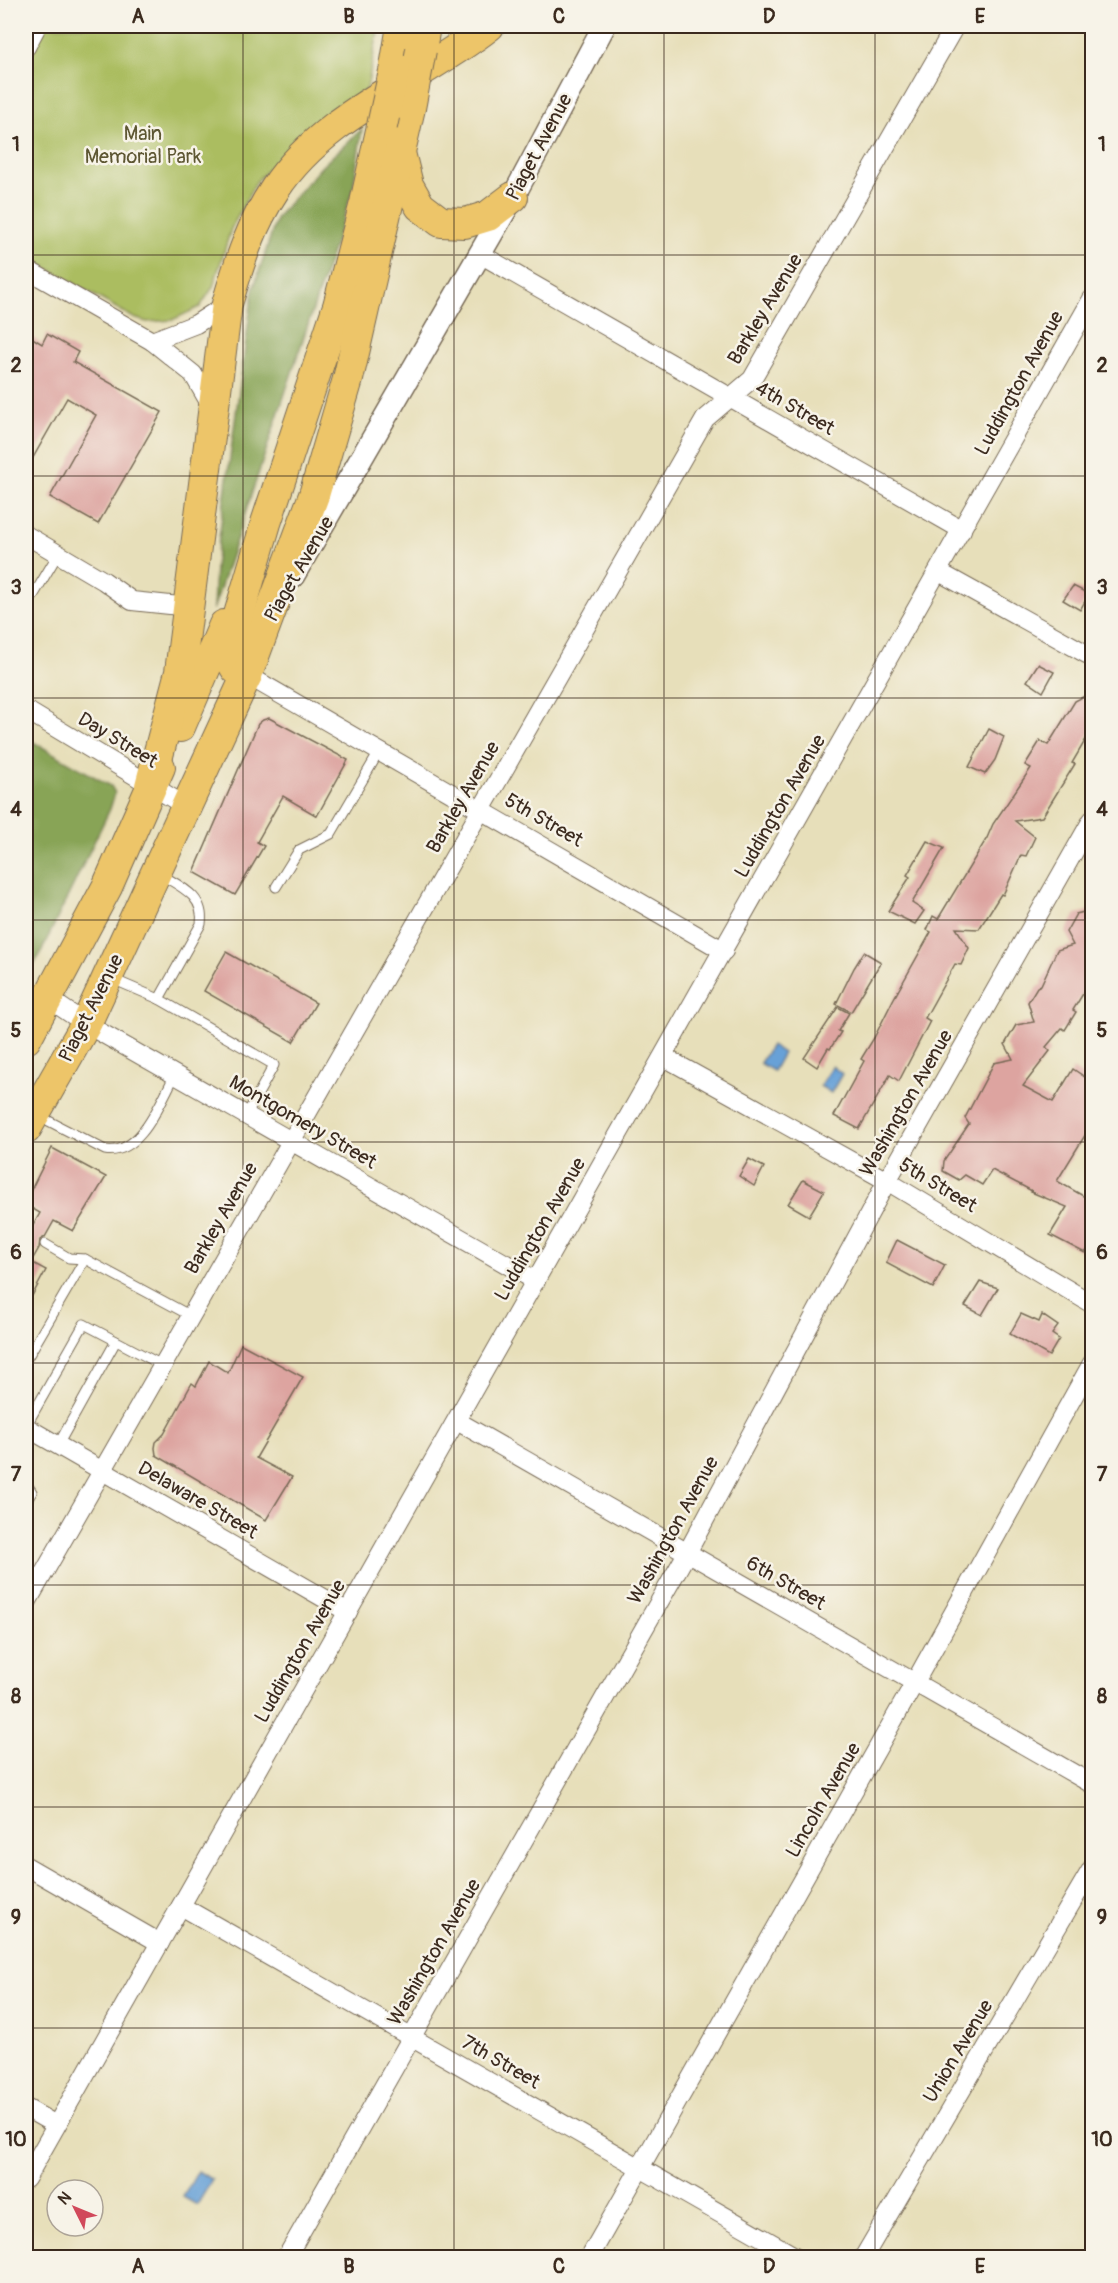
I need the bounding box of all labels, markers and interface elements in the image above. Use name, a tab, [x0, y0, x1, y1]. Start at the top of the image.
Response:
text: A	[132, 4, 145, 29]
text: B	[343, 4, 355, 29]
text: C	[553, 4, 565, 29]
text: D	[763, 4, 776, 29]
text: E	[975, 4, 986, 29]
street label: Piaget Avenue	[500, 89, 578, 205]
park label: Main Memorial Park	[85, 121, 202, 169]
text: 1	[12, 132, 20, 157]
text: 1	[1098, 132, 1106, 157]
street label: Barkley Avenue	[722, 249, 808, 369]
street label: Luddington Avenue	[969, 306, 1069, 460]
text: 2	[10, 353, 22, 378]
text: 2	[1096, 353, 1108, 378]
street label: 4th Street	[751, 375, 840, 441]
street label: Piaget Avenue	[259, 512, 339, 626]
text: 3	[10, 575, 22, 600]
text: 3	[1096, 575, 1108, 600]
street label: Day Street	[73, 706, 163, 774]
street label: Luddington Avenue	[729, 730, 831, 882]
street label: Barkley Avenue	[421, 736, 505, 857]
street label: 5th Street	[500, 787, 589, 853]
text: 4	[10, 797, 22, 822]
text: 4	[1096, 797, 1108, 822]
street label: Piaget Avenue	[53, 950, 129, 1066]
text: 5	[11, 1018, 22, 1043]
text: 5	[1097, 1018, 1108, 1043]
street label: Washington Avenue	[854, 1025, 958, 1181]
street label: Montgomery Street	[225, 1070, 382, 1175]
street label: 5th Street	[894, 1152, 982, 1219]
street label: Luddington Avenue	[489, 1153, 591, 1305]
street label: Barkley Avenue	[179, 1157, 263, 1278]
text: 6	[10, 1240, 22, 1265]
text: 6	[1096, 1240, 1108, 1265]
street label: Washington Avenue	[622, 1451, 724, 1608]
street label: Delaware Street	[134, 1456, 263, 1545]
text: 7	[11, 1462, 22, 1487]
text: 7	[1097, 1462, 1108, 1487]
street label: 6th Street	[742, 1550, 831, 1616]
street label: Luddington Avenue	[249, 1575, 351, 1727]
text: 8	[11, 1684, 21, 1709]
text: 8	[1097, 1684, 1107, 1709]
street label: Lincoln Avenue	[780, 1738, 866, 1862]
street label: Washington Avenue	[382, 1874, 486, 2030]
text: 9	[11, 1905, 21, 1930]
text: 9	[1097, 1905, 1107, 1930]
street label: Union Avenue	[917, 1995, 999, 2107]
street label: 7th Street	[457, 2030, 546, 2095]
text: 10	[5, 2127, 27, 2152]
text: 10	[1091, 2127, 1113, 2152]
north arrow	[45, 2178, 105, 2238]
text: N	[54, 2188, 76, 2209]
text: A	[132, 2254, 145, 2279]
text: B	[343, 2254, 355, 2279]
text: C	[553, 2254, 565, 2279]
text: D	[763, 2254, 776, 2279]
text: E	[975, 2254, 986, 2279]

